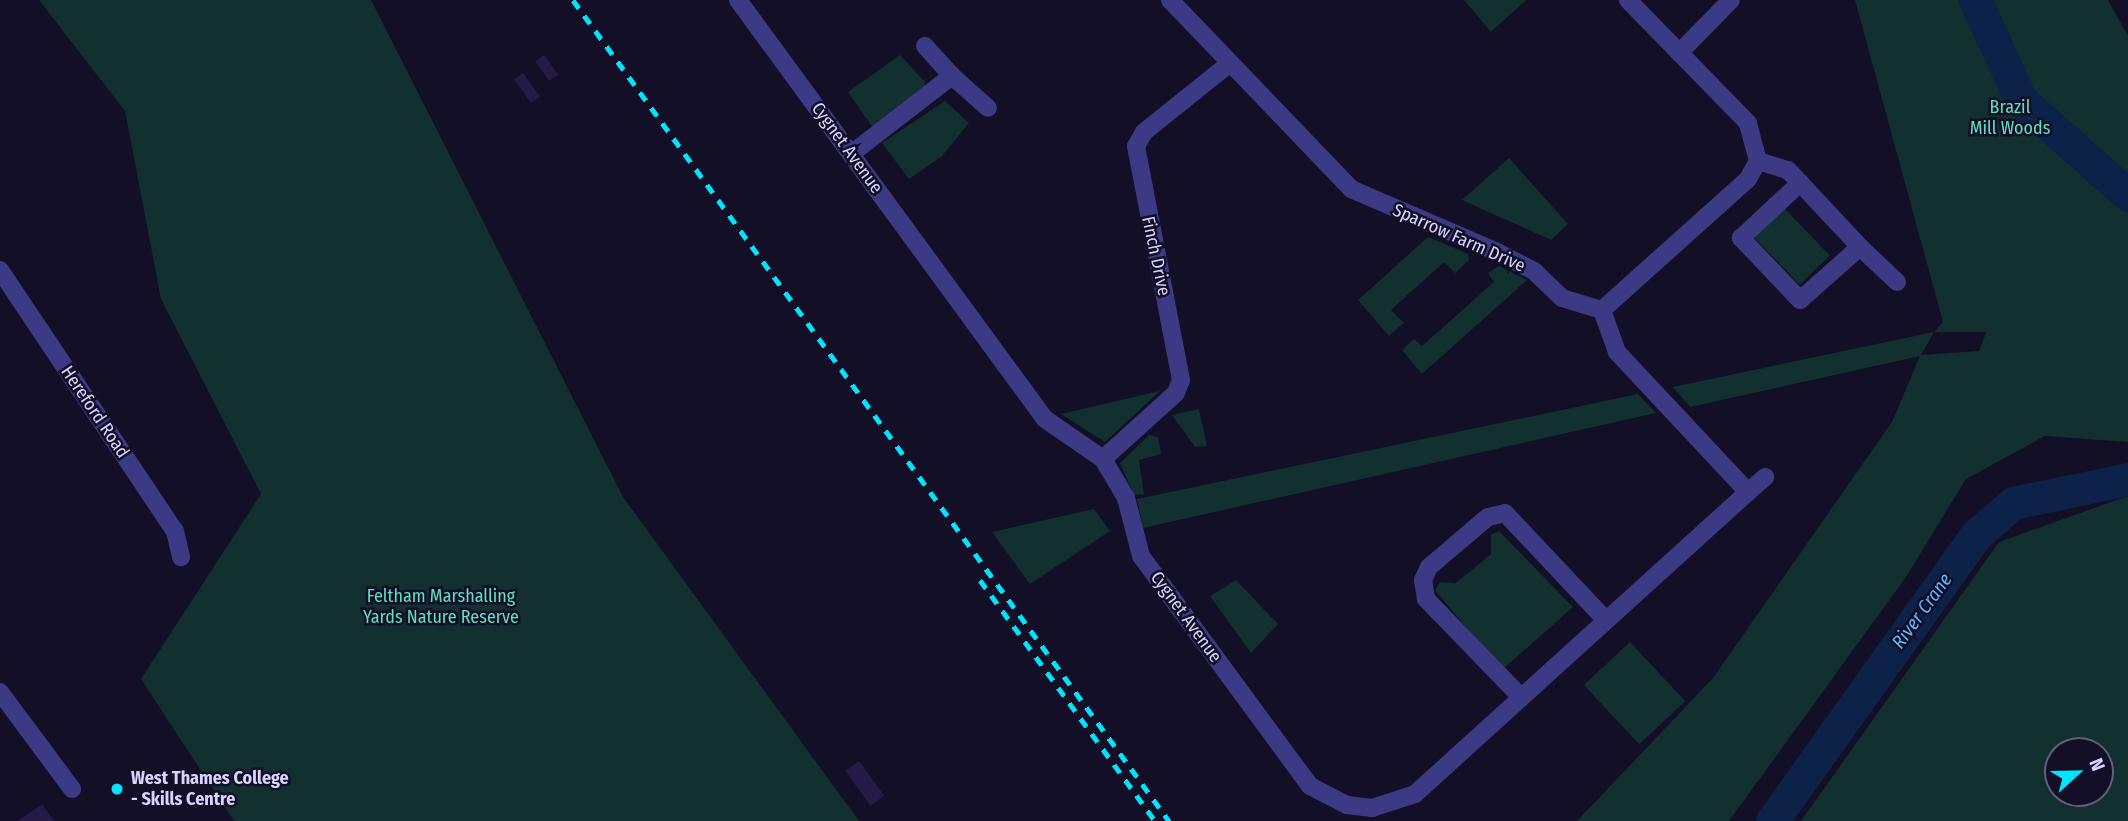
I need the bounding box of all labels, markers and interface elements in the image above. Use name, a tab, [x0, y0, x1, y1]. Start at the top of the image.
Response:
park label: Brazil Mill Woods	[1970, 97, 2050, 140]
street label: Cygnet Avenue	[807, 98, 887, 198]
street label: Sparrow Farm Drive	[1389, 199, 1529, 277]
street label: Finch Drive	[1137, 214, 1175, 298]
street label: Hereford Road	[56, 362, 134, 462]
street label: Cygnet Avenue	[1146, 567, 1226, 667]
water label: River Crane	[1887, 569, 1957, 653]
park label: Feltham Marshalling Yards Nature Reserve	[363, 586, 519, 628]
north arrow	[2044, 737, 2114, 807]
text: N	[2084, 755, 2110, 774]
place label: West Thames College - Skills Centre	[131, 768, 289, 810]
marker: West Thames College - Skills Centre	[109, 781, 125, 797]

